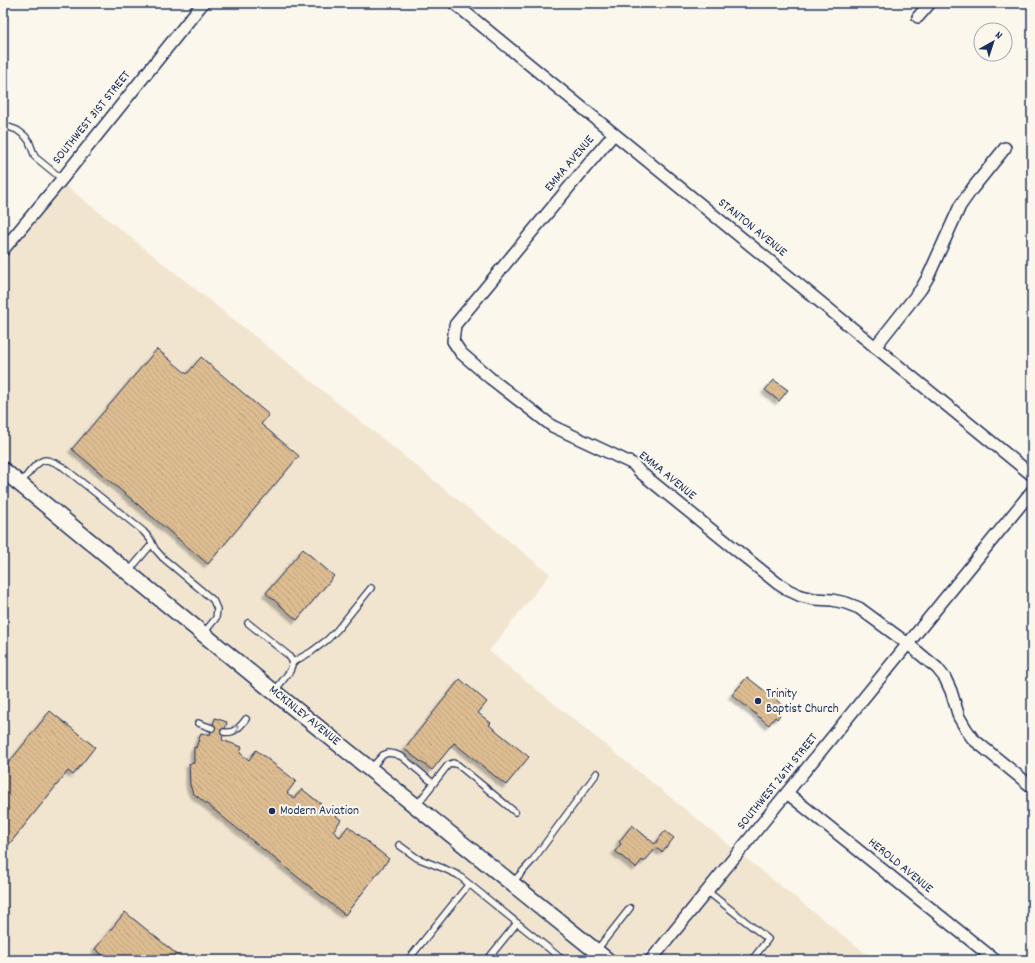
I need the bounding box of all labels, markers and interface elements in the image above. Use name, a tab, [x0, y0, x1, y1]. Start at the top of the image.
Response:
north arrow	[973, 22, 1013, 62]
text: N	[991, 28, 1006, 44]
street label: SOUTHWEST 31ST STREET	[48, 67, 136, 169]
street label: EMMA AVENUE	[541, 131, 600, 197]
street label: STANTON AVENUE	[713, 194, 791, 262]
street label: EMMA AVENUE	[634, 447, 700, 505]
street label: MCKINLEY AVENUE	[264, 681, 344, 751]
place label: Trinity Baptist Church	[766, 685, 839, 719]
marker: Trinity Baptist Church	[753, 696, 763, 706]
one-way arrow	[232, 726, 239, 733]
street label: SOUTHWEST 26TH STREET	[733, 729, 823, 835]
place label: Modern Aviation	[280, 802, 359, 821]
marker: Modern Aviation	[267, 806, 277, 816]
street label: HEROLD AVENUE	[863, 834, 937, 898]

